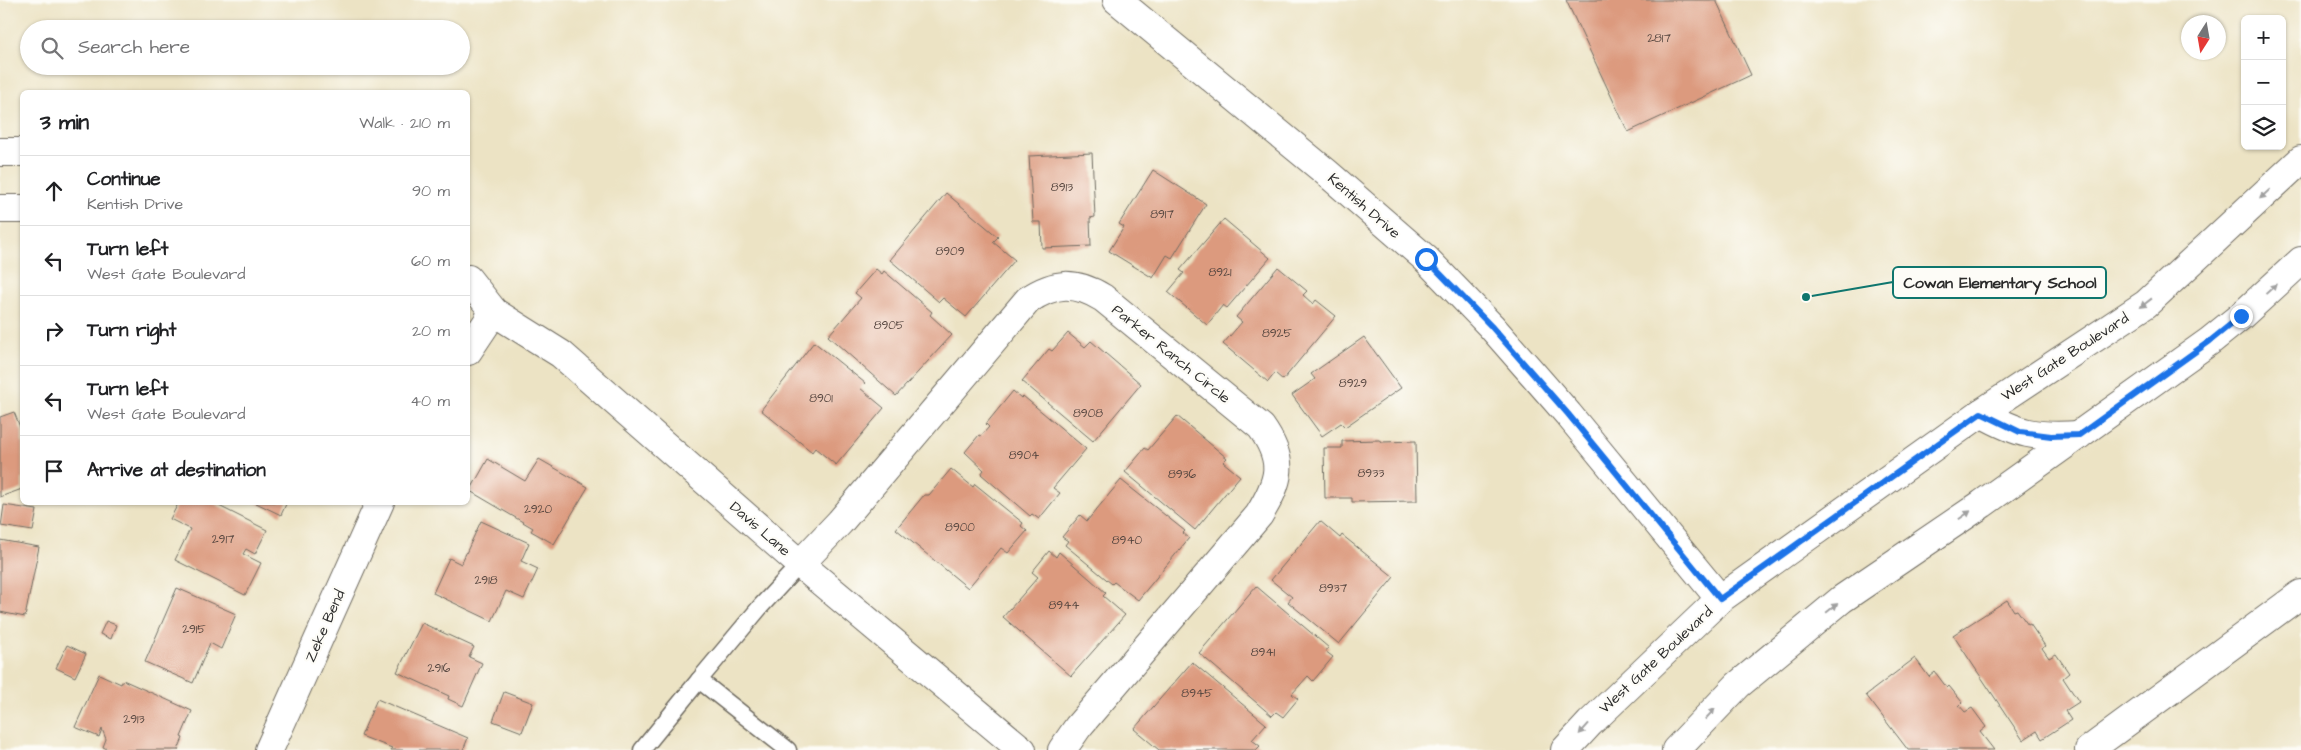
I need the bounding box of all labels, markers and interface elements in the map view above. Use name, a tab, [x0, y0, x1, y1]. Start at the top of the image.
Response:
north arrow	[2181, 15, 2226, 60]
map controls	[2241, 15, 2286, 150]
button: +	[2241, 15, 2286, 60]
search box	[20, 20, 470, 75]
house number: 2817	[1647, 30, 1671, 47]
icon: search	[38, 34, 66, 62]
text: Search here	[78, 34, 190, 61]
button: −	[2241, 60, 2286, 105]
button: layers	[2241, 105, 2286, 150]
text: 3 min	[40, 108, 89, 137]
text: Walk · 210 m	[359, 112, 450, 134]
text: Continue	[87, 166, 161, 193]
street label: Kentish Drive	[1323, 168, 1405, 244]
icon: ahead	[40, 177, 68, 205]
house number: 8913	[1051, 179, 1073, 196]
text: 90 m	[412, 180, 450, 202]
one-way arrow	[2260, 188, 2272, 200]
text: Kentish Drive	[87, 193, 183, 215]
house number: 8917	[1150, 206, 1174, 223]
text: Turn left	[87, 236, 168, 263]
house number: 8909	[935, 243, 965, 260]
icon: left	[40, 247, 68, 275]
route start	[1415, 248, 1438, 271]
text: 60 m	[411, 250, 450, 272]
text: West Gate Boulevard	[87, 263, 246, 285]
house number: 8921	[1208, 264, 1232, 281]
callout: Cowan Elementary School	[1893, 267, 2106, 298]
text: Cowan Elementary School	[1903, 272, 2097, 295]
one-way arrow	[2264, 283, 2276, 295]
one-way arrow	[2139, 298, 2152, 309]
street label: Parker Ranch Circle	[1107, 300, 1235, 408]
route end	[2230, 305, 2253, 328]
street label: West Gate Boulevard	[1997, 308, 2133, 406]
icon: right	[40, 317, 68, 345]
text: Turn right	[87, 317, 176, 344]
house number: 8905	[874, 317, 905, 334]
text: 20 m	[412, 320, 450, 342]
house number: 8925	[1262, 325, 1292, 342]
house number: 8929	[1339, 375, 1367, 392]
text: Turn left	[87, 376, 168, 403]
icon: left	[40, 387, 68, 415]
text: 40 m	[410, 390, 450, 412]
house number: 8901	[809, 390, 833, 407]
text: West Gate Boulevard	[87, 403, 246, 425]
house number: 8908	[1073, 405, 1103, 422]
house number: 8904	[1009, 447, 1039, 464]
icon: arrive	[40, 457, 68, 485]
text: Arrive at destination	[87, 457, 266, 484]
house number: 8933	[1358, 465, 1384, 482]
house number: 8936	[1168, 466, 1197, 483]
street label: Davis Lane	[725, 497, 795, 561]
house number: 2920	[524, 501, 552, 518]
one-way arrow	[1959, 510, 1972, 520]
house number: 8900	[945, 519, 975, 536]
house number: 2917	[212, 531, 235, 548]
house number: 8940	[1112, 532, 1143, 549]
house number: 2918	[474, 572, 498, 589]
house number: 8937	[1319, 580, 1348, 597]
street label: Zeke Bend	[300, 586, 350, 666]
house number: 8944	[1049, 597, 1079, 614]
street label: West Gate Boulevard	[1595, 601, 1718, 718]
one-way arrow	[1825, 602, 1838, 613]
house number: 2915	[182, 621, 206, 638]
house number: 8941	[1251, 644, 1276, 661]
house number: 2916	[428, 660, 451, 677]
house number: 8945	[1181, 685, 1213, 702]
one-way arrow	[1704, 709, 1716, 721]
house number: 2913	[123, 711, 145, 728]
one-way arrow	[1578, 723, 1590, 735]

